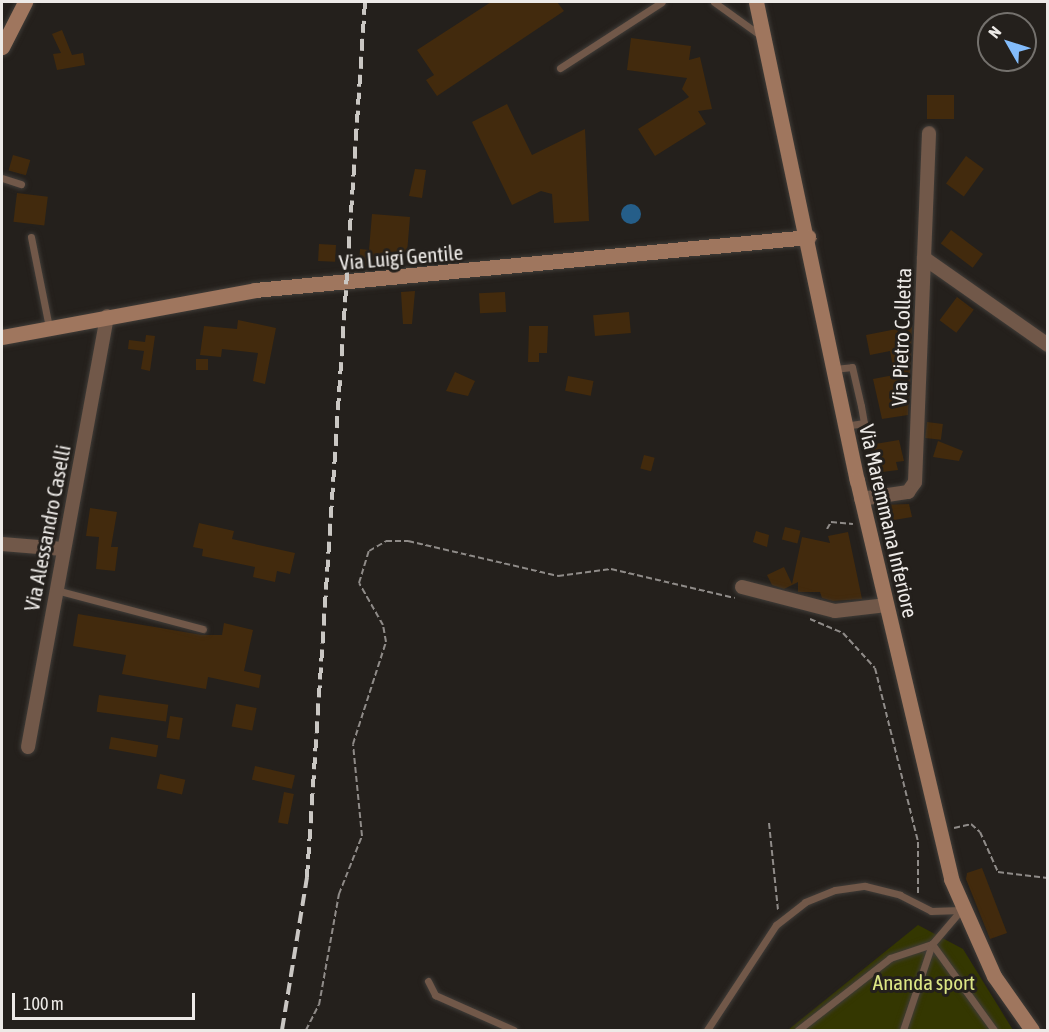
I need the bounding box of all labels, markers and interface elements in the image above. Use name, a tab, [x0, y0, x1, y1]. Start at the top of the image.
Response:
north arrow	[977, 12, 1037, 72]
text: N	[985, 23, 1005, 41]
street label: Via Luigi Gentile	[338, 239, 464, 275]
street label: Via Pietro Colletta	[886, 267, 916, 407]
street label: Via Maremmana Inferiore	[854, 422, 924, 620]
street label: Via Alessandro Caselli	[19, 443, 75, 613]
park label: Ananda sport	[873, 969, 975, 995]
scale bar	[15, 981, 198, 1019]
text: 100 m	[23, 993, 64, 1014]

